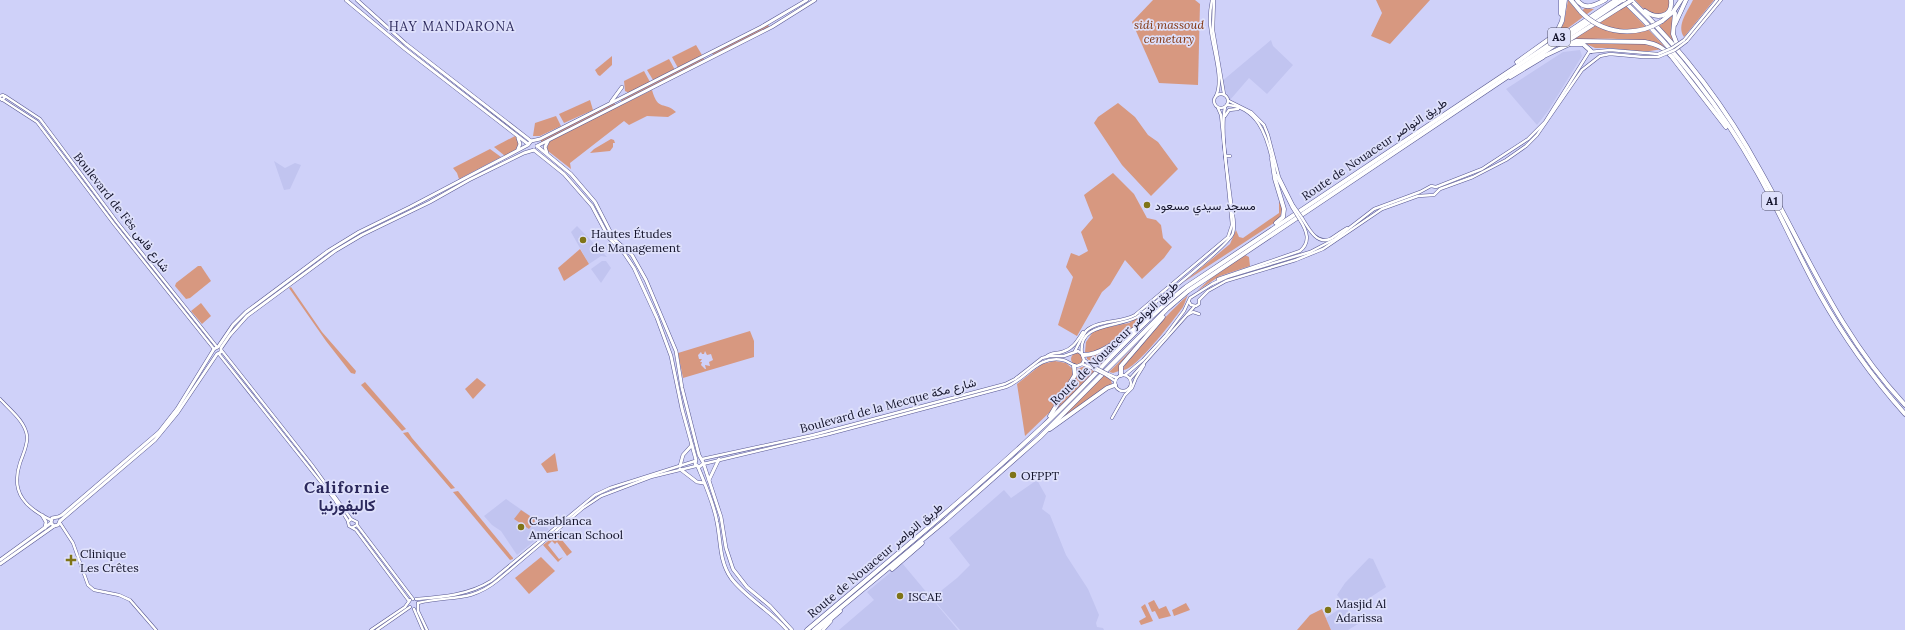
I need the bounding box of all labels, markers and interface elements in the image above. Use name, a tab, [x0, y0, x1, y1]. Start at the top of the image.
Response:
park label: sidi massoud cemetary	[1134, 17, 1204, 46]
district label: HAY MANDARONA	[389, 18, 515, 35]
road number: A3	[1548, 28, 1570, 46]
street label: Route de Nouaceur طريق النواصر	[1298, 95, 1450, 204]
street label: Boulevard de Fès شارع فاس	[69, 149, 173, 276]
road number: A1	[1762, 192, 1782, 210]
place label: مسجد سيدي مسعود	[1155, 198, 1256, 216]
marker: مسجد سيدي مسعود	[1142, 200, 1152, 210]
place label: Hautes Études de Management	[591, 226, 681, 255]
marker: Hautes Études de Management	[578, 235, 588, 245]
street label: Route de Nouaceur طريق النواصر	[1047, 278, 1182, 409]
street label: Boulevard de la Mecque شارع مكة	[798, 374, 978, 438]
place label: OFPPT	[1021, 468, 1059, 483]
marker: OFPPT	[1008, 470, 1018, 480]
district label: Californie كاليفورنيا	[304, 477, 390, 516]
street label: Route de Nouaceur طريق النواصر	[804, 499, 947, 622]
place label: Casablanca American School	[528, 513, 623, 542]
marker: Casablanca American School	[516, 522, 526, 532]
place label: Clinique Les Crêtes	[80, 546, 139, 575]
marker: Clinique Les Crêtes	[65, 554, 77, 566]
place label: ISCAE	[908, 589, 942, 604]
marker: ISCAE	[895, 591, 905, 601]
place label: Masjid Al Adarissa	[1335, 596, 1386, 625]
marker: Masjid Al Adarissa	[1323, 605, 1333, 615]

